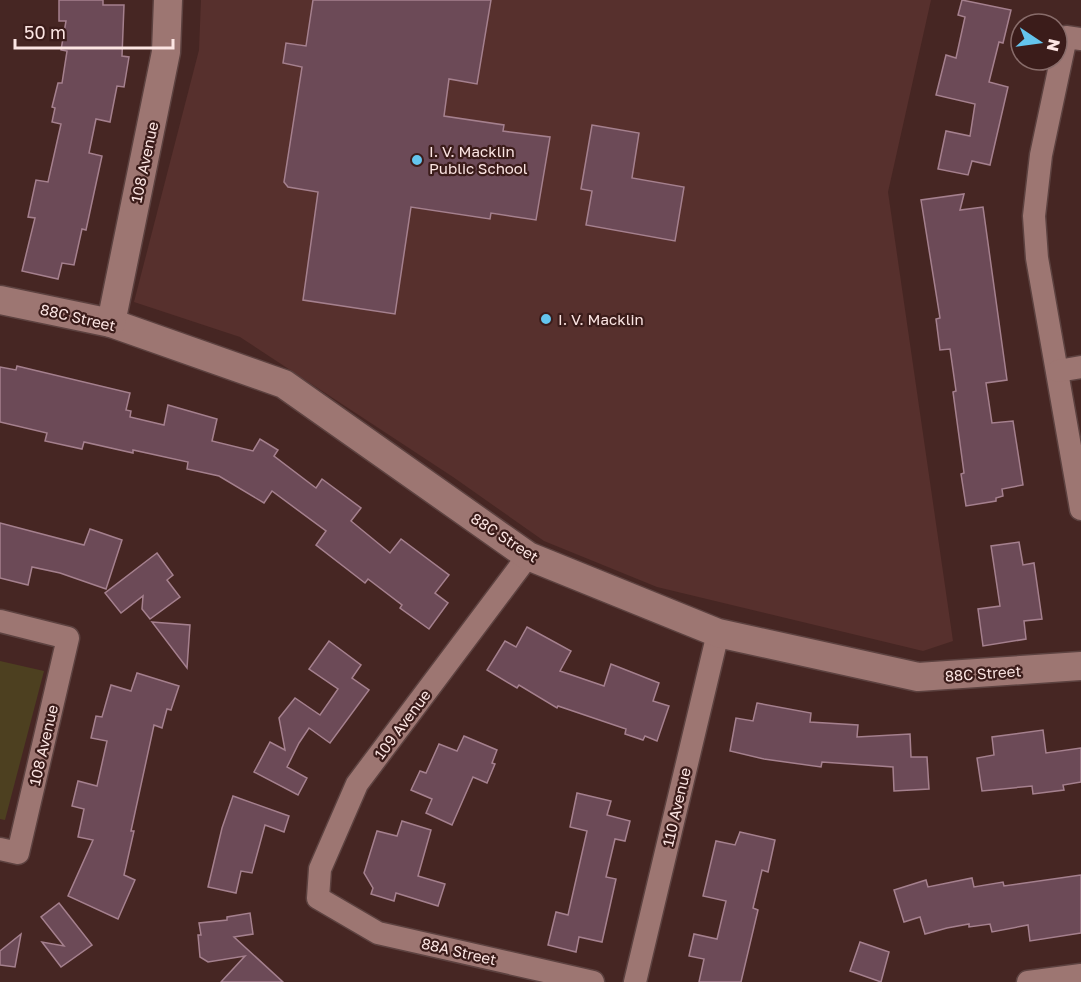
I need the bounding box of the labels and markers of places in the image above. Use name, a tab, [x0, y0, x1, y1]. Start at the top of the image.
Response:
place label: I. V. Macklin Public School	[429, 142, 528, 177]
marker: I. V. Macklin Public School	[410, 153, 424, 167]
place label: I. V. Macklin	[558, 310, 644, 328]
marker: I. V. Macklin	[539, 312, 553, 326]

